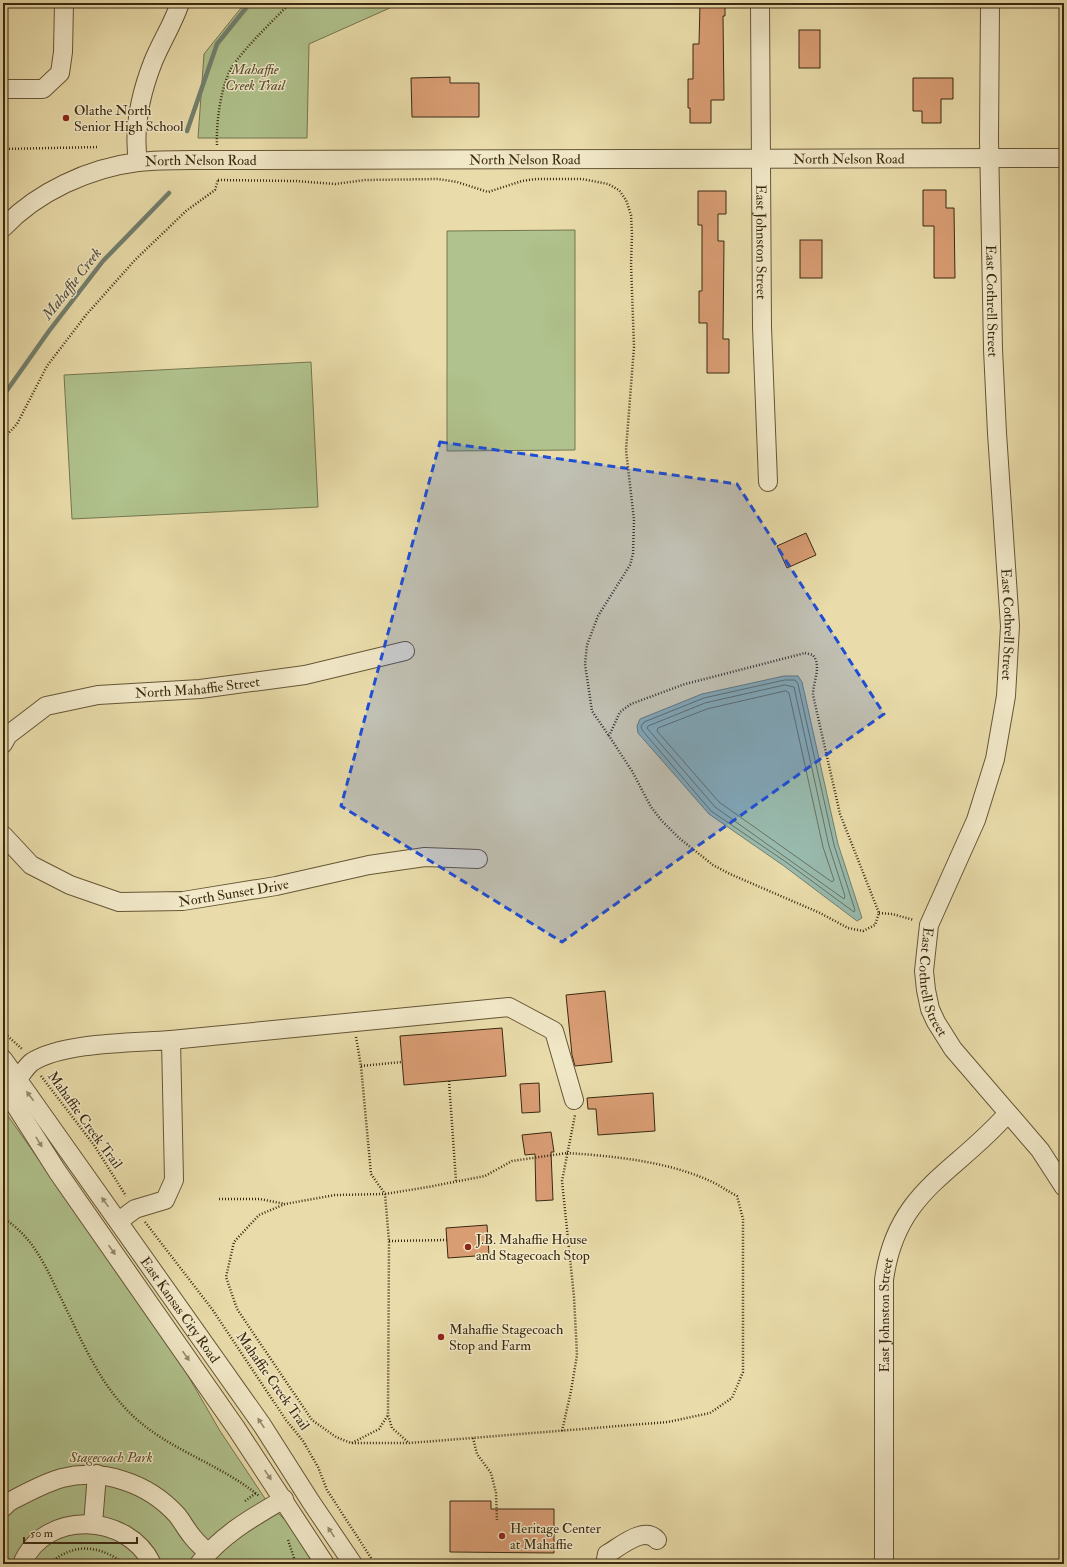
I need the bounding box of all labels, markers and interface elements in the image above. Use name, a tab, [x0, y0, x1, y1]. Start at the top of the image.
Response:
park label: Mahaffie Creek Trail	[225, 61, 287, 94]
place label: Olathe North Senior High School	[74, 102, 184, 135]
marker: Olathe North Senior High School	[61, 113, 71, 123]
street label: North Nelson Road	[793, 150, 905, 167]
street label: North Nelson Road	[144, 151, 257, 170]
street label: North Nelson Road	[469, 151, 581, 168]
street label: East Johnston Street	[753, 185, 770, 300]
water label: Mahaffie Creek	[37, 244, 106, 324]
street label: East Cothrell Street	[983, 245, 1002, 358]
street label: East Cothrell Street	[998, 568, 1019, 681]
street label: North Mahaffie Street	[135, 673, 261, 701]
street label: North Sunset Drive	[177, 875, 290, 910]
street label: East Cothrell Street	[915, 926, 952, 1040]
street label: Mahaffie Creek Trail	[44, 1068, 126, 1172]
one-way arrow	[25, 1091, 34, 1102]
one-way arrow	[35, 1137, 43, 1147]
one-way arrow	[101, 1197, 109, 1207]
place label: J.B. Mahaffie House and Stagecoach Stop	[475, 1231, 590, 1265]
marker: J.B. Mahaffie House and Stagecoach Stop	[463, 1242, 473, 1252]
one-way arrow	[108, 1244, 116, 1255]
street label: East Kansas City Road	[137, 1253, 224, 1366]
street label: East Johnston Street	[876, 1255, 897, 1372]
place label: Mahaffie Stagecoach Stop and Farm	[449, 1321, 564, 1355]
street label: Mahaffie Creek Trail	[233, 1329, 314, 1434]
marker: Mahaffie Stagecoach Stop and Farm	[436, 1332, 446, 1342]
one-way arrow	[182, 1351, 190, 1362]
one-way arrow	[257, 1417, 265, 1428]
park label: Stagecoach Park	[69, 1449, 153, 1466]
one-way arrow	[264, 1470, 272, 1480]
scale bar	[24, 1519, 137, 1545]
place label: Heritage Center at Mahaffie	[510, 1520, 602, 1553]
text: 50 m	[30, 1526, 54, 1541]
one-way arrow	[327, 1527, 335, 1537]
marker: Heritage Center at Mahaffie	[497, 1531, 507, 1541]

